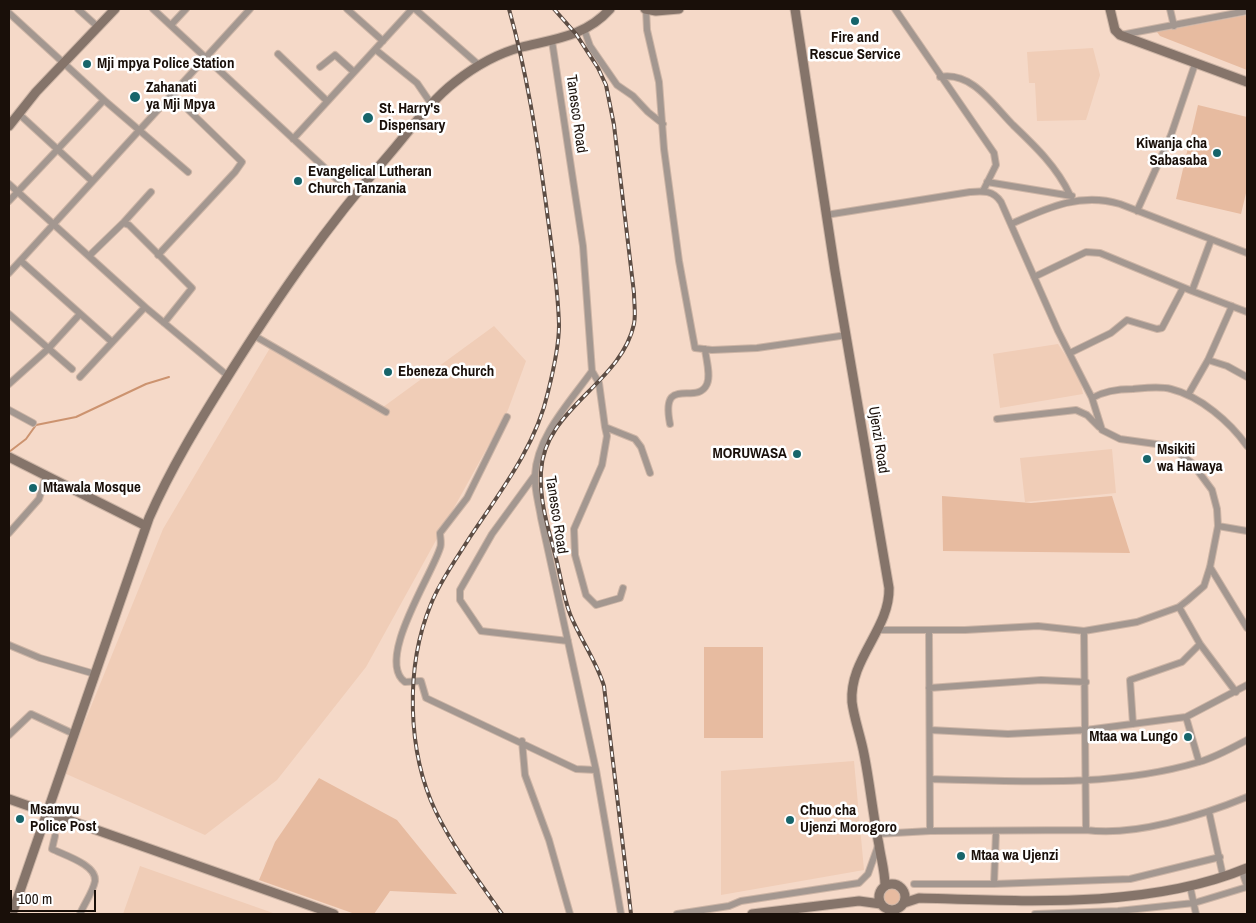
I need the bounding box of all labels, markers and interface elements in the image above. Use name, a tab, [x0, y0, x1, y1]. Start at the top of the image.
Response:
marker: Fire and Rescue Service	[849, 15, 861, 27]
place label: Fire and Rescue Service	[810, 29, 900, 64]
place label: Mji mpya Police Station	[97, 55, 234, 73]
marker: Mji mpya Police Station	[81, 58, 93, 70]
street label: Tanesco Road	[562, 74, 590, 154]
place label: Zahanati ya Mji Mpya	[146, 79, 215, 114]
marker: Zahanati ya Mji Mpya	[128, 90, 142, 104]
place label: St. Harry's Dispensary	[379, 100, 445, 135]
marker: St. Harry's Dispensary	[361, 111, 375, 125]
place label: Kiwanja cha Sabasaba	[1136, 135, 1207, 170]
marker: Kiwanja cha Sabasaba	[1211, 147, 1223, 159]
place label: Evangelical Lutheran Church Tanzania	[308, 163, 432, 198]
marker: Evangelical Lutheran Church Tanzania	[292, 175, 304, 187]
place label: Ebeneza Church	[398, 363, 494, 381]
marker: Ebeneza Church	[382, 366, 394, 378]
street label: Ujenzi Road	[864, 405, 892, 475]
place label: Msikiti wa Hawaya	[1157, 441, 1223, 476]
place label: MORUWASA	[713, 445, 787, 463]
marker: MORUWASA	[791, 448, 803, 460]
marker: Msikiti wa Hawaya	[1141, 453, 1153, 465]
street label: Tanesco Road	[541, 475, 571, 555]
place label: Mtawala Mosque	[43, 479, 141, 497]
marker: Mtawala Mosque	[27, 482, 39, 494]
place label: Mtaa wa Lungo	[1089, 728, 1178, 746]
marker: Mtaa wa Lungo	[1182, 731, 1194, 743]
place label: Msamvu Police Post	[30, 801, 96, 836]
place label: Chuo cha Ujenzi Morogoro	[800, 802, 897, 837]
marker: Msamvu Police Post	[14, 813, 26, 825]
marker: Chuo cha Ujenzi Morogoro	[784, 814, 796, 826]
place label: Mtaa wa Ujenzi	[971, 847, 1058, 865]
marker: Mtaa wa Ujenzi	[955, 850, 967, 862]
scale bar	[12, 880, 99, 912]
text: 100 m	[18, 888, 52, 909]

